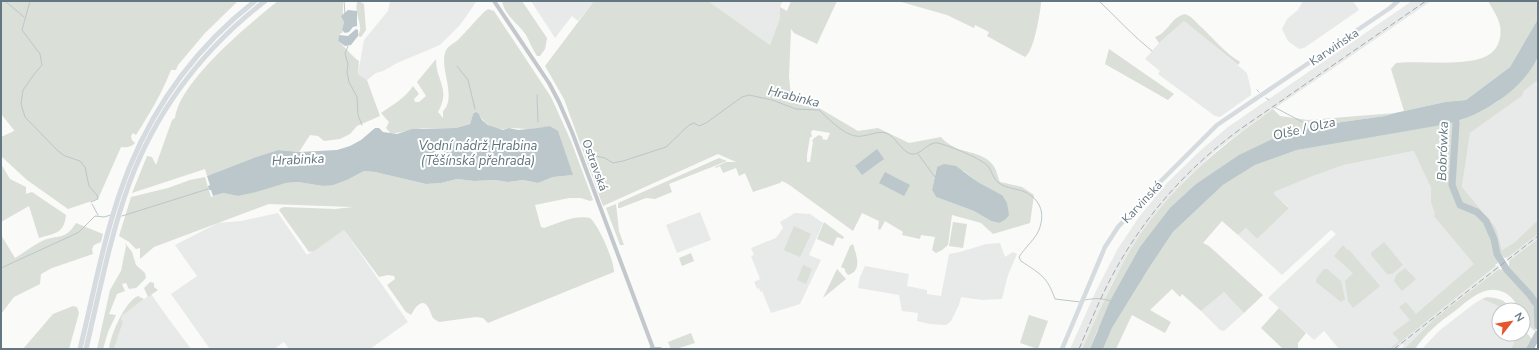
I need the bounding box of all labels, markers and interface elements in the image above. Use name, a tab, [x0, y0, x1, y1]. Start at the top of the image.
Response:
street label: Karwińska	[1306, 25, 1362, 69]
water label: Hrabinka	[766, 82, 822, 112]
water label: Olše / Olza	[1271, 113, 1338, 145]
water label: Bobrówka	[1433, 121, 1453, 181]
water label: Vodní nádrž Hrabina (Těšínská přehrada)	[419, 137, 538, 170]
street label: Ostravská	[578, 137, 612, 193]
water label: Hrabinka	[271, 150, 325, 170]
street label: Karvinská	[1118, 177, 1166, 227]
north arrow	[1491, 302, 1531, 342]
text: N	[1511, 310, 1528, 324]

